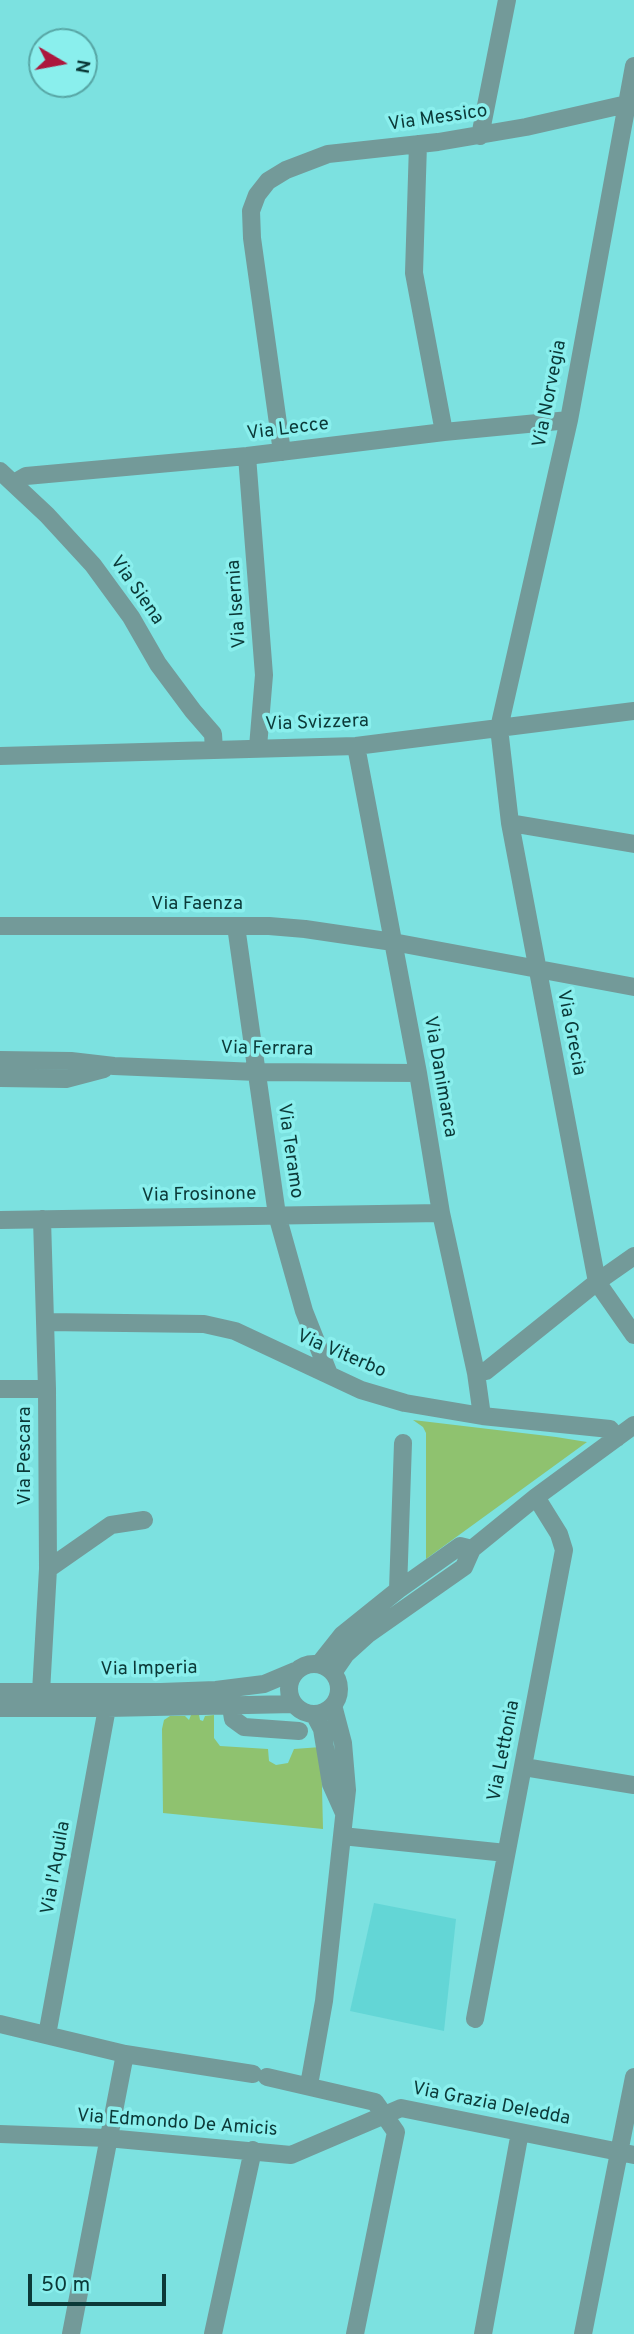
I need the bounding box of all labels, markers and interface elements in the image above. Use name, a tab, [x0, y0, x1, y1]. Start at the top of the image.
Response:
north arrow	[28, 28, 98, 98]
text: N	[69, 57, 95, 75]
street label: Via Messico	[387, 101, 489, 137]
street label: Via Norvegia	[529, 338, 573, 450]
street label: Via Lecce	[246, 414, 330, 446]
street label: Via Siena	[104, 552, 168, 630]
street label: Via Isernia	[224, 559, 252, 649]
street label: Via Svizzera	[265, 711, 369, 737]
street label: Via Faenza	[151, 894, 243, 916]
street label: Via Grecia	[551, 988, 589, 1078]
street label: Via Danimarca	[417, 1015, 461, 1139]
street label: Via Ferrara	[220, 1038, 314, 1062]
street label: Via Teramo	[271, 1102, 307, 1200]
street label: Via Frosinone	[141, 1184, 257, 1208]
street label: Via Viterbo	[293, 1326, 389, 1384]
street label: Via Pescara	[15, 1406, 37, 1506]
street label: Via Imperia	[100, 1658, 198, 1682]
street label: Via Lettonia	[484, 1699, 526, 1803]
street label: Via l'Aquila	[38, 1819, 76, 1917]
street label: Via Grazia Deledda	[410, 2078, 572, 2132]
street label: Via Edmondo De Amicis	[76, 2106, 278, 2142]
scale bar	[32, 2260, 170, 2304]
text: 50 m	[41, 2272, 90, 2299]

